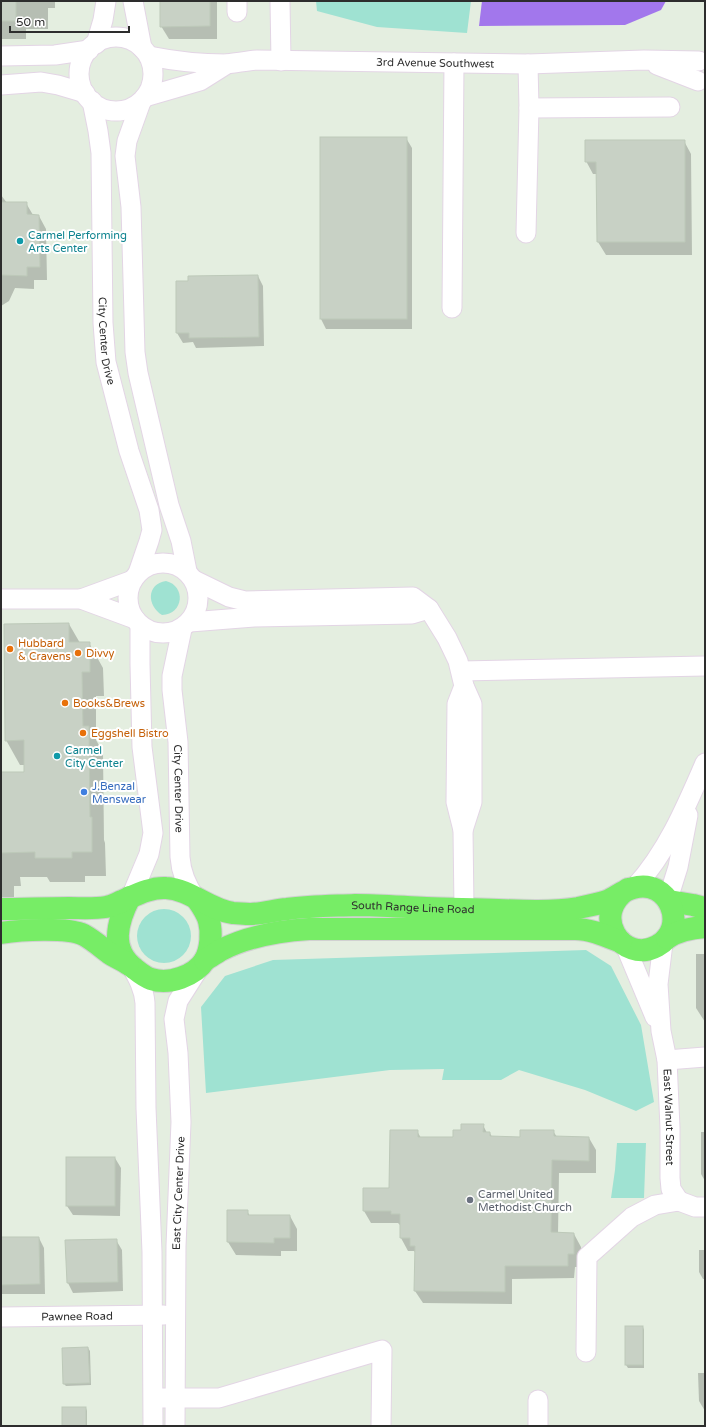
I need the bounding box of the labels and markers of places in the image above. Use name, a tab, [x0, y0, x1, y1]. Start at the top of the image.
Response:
place label: Carmel Performing Arts Center	[28, 229, 127, 255]
marker: Carmel Performing Arts Center	[15, 236, 25, 246]
place label: Hubbard & Cravens	[18, 637, 71, 663]
marker: Hubbard & Cravens	[5, 644, 15, 654]
place label: Divvy	[86, 647, 115, 660]
marker: Divvy	[73, 648, 83, 658]
place label: Books&Brews	[73, 697, 145, 710]
marker: Books&Brews	[60, 698, 70, 708]
place label: Eggshell Bistro	[91, 727, 169, 740]
marker: Eggshell Bistro	[78, 728, 88, 738]
place label: Carmel City Center	[65, 744, 124, 770]
marker: Carmel City Center	[52, 751, 62, 761]
place label: J.Benzal Menswear	[92, 780, 147, 806]
marker: J.Benzal Menswear	[79, 787, 89, 797]
place label: Carmel United Methodist Church	[478, 1188, 572, 1214]
marker: Carmel United Methodist Church	[465, 1195, 475, 1205]

